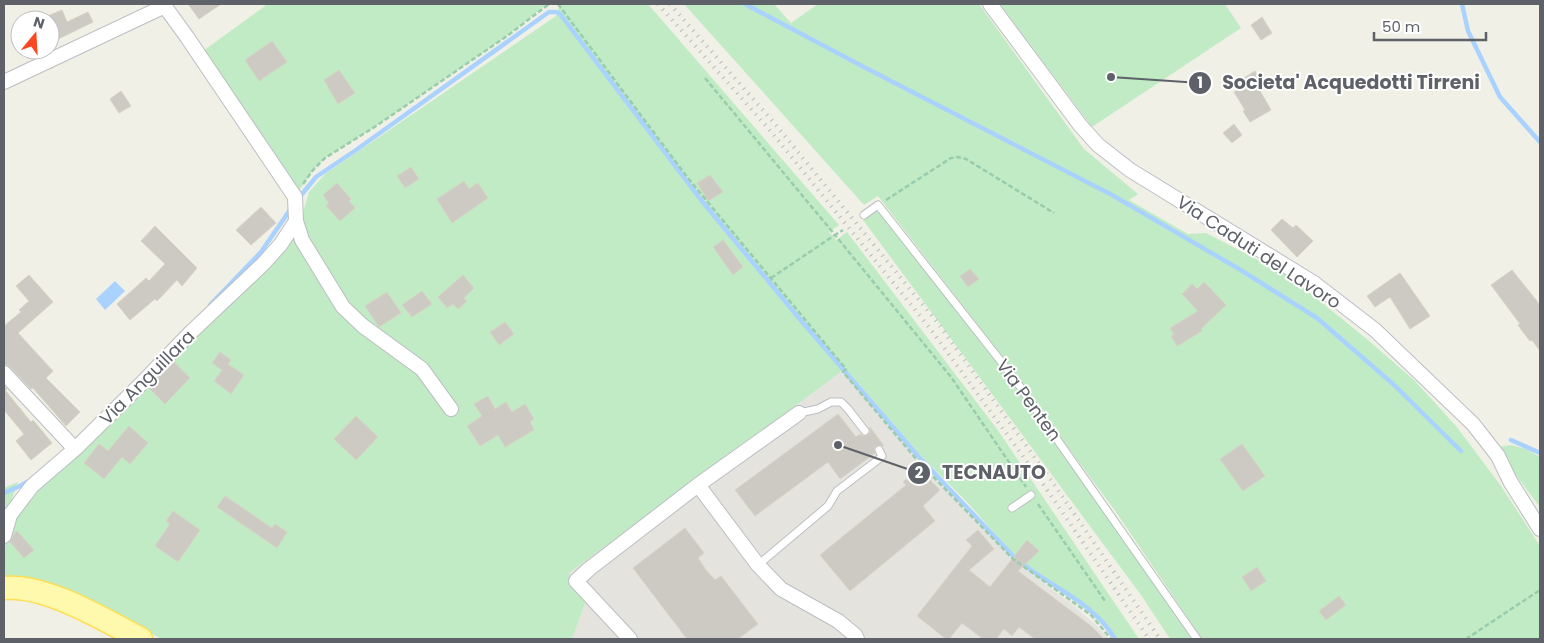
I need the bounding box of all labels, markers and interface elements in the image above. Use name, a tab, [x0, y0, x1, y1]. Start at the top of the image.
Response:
north arrow	[10, 10, 60, 60]
scale bar	[1374, 10, 1486, 42]
text: N	[31, 11, 47, 34]
text: 50 m	[1382, 16, 1420, 37]
callout: Societa' Acquedotti Tirreni	[1187, 66, 1490, 100]
text: Societa' Acquedotti Tirreni	[1222, 69, 1480, 96]
text: 1	[1197, 72, 1203, 93]
street label: Via Caduti del Lavoro	[1172, 189, 1346, 315]
street label: Via Anguillara	[94, 324, 200, 430]
street label: Via Penten	[991, 354, 1067, 446]
callout: TECNAUTO	[907, 456, 1056, 490]
text: TECNAUTO	[942, 459, 1046, 486]
text: 2	[915, 462, 924, 483]

